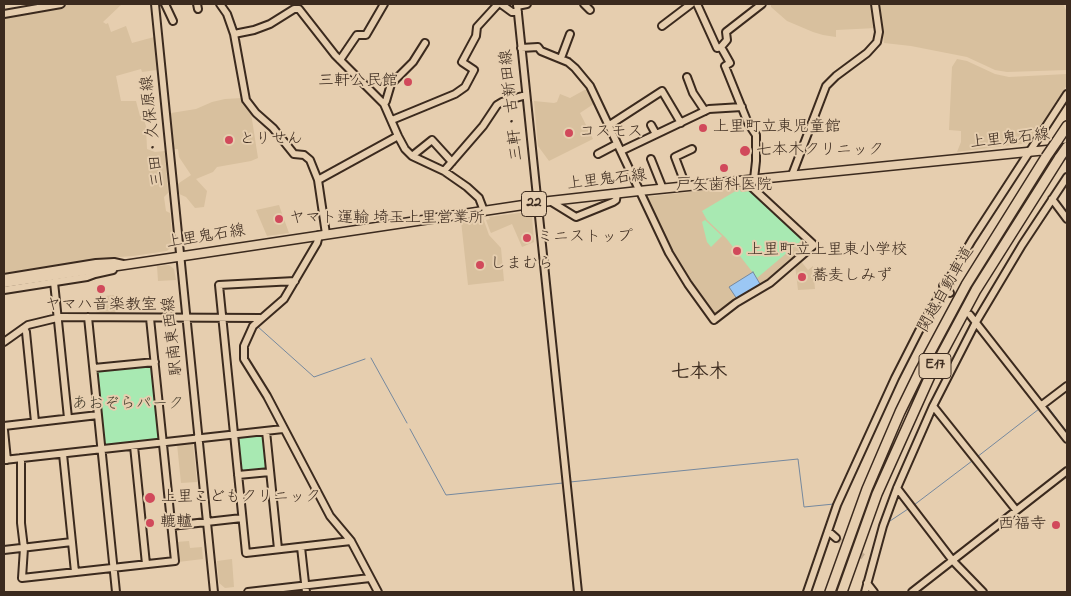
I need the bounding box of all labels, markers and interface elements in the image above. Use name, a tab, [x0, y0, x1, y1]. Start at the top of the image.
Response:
street label: 三軒・古新田線	[498, 48, 528, 162]
place label: 三軒公民館	[318, 72, 398, 92]
street label: 三田・久保原線	[139, 74, 169, 188]
marker: 三軒公民館	[402, 76, 414, 88]
place label: 上里町立東児童館	[713, 118, 841, 138]
marker: 上里町立東児童館	[697, 122, 709, 134]
place label: コスモス	[579, 123, 643, 143]
street label: 上里鬼石線	[969, 126, 1051, 154]
marker: コスモス	[563, 127, 575, 139]
place label: とりせん	[239, 130, 303, 150]
marker: とりせん	[223, 134, 235, 146]
place label: 七本木クリニック	[756, 141, 884, 161]
marker: 七本木クリニック	[738, 144, 752, 158]
marker: 戸矢歯科医院	[718, 162, 730, 174]
street label: 上里鬼石線	[566, 167, 648, 195]
place label: 戸矢歯科医院	[676, 176, 772, 196]
road number: 22	[522, 192, 546, 216]
place label: ヤマト運輸 埼玉上里営業所	[289, 209, 485, 229]
marker: ヤマト運輸 埼玉上里営業所	[273, 213, 285, 225]
street label: 上里鬼石線	[165, 222, 247, 254]
place label: ミニストップ	[537, 228, 633, 248]
marker: ミニストップ	[521, 232, 533, 244]
place label: 上里町立上里東小学校	[747, 241, 907, 261]
street label: 関越自動車道	[915, 244, 979, 336]
marker: 上里町立上里東小学校	[731, 245, 743, 257]
place label: しまむら	[490, 255, 554, 275]
marker: しまむら	[474, 259, 486, 271]
place label: 蕎麦しみず	[812, 267, 892, 287]
marker: 蕎麦しみず	[796, 271, 808, 283]
marker: ヤマハ音楽教室	[95, 283, 107, 295]
street label: 駅南東西線	[160, 295, 188, 377]
place label: ヤマハ音楽教室	[45, 296, 157, 316]
road number: E17	[919, 354, 951, 378]
district label: 七本木	[671, 363, 727, 385]
park label: あおぞらパーク	[72, 395, 184, 415]
place label: 上里こどもクリニック	[161, 488, 321, 508]
marker: 上里こどもクリニック	[143, 491, 157, 505]
place label: 轆轤	[160, 513, 192, 533]
place label: 西福寺	[998, 515, 1046, 535]
marker: 轆轤	[144, 517, 156, 529]
marker: 西福寺	[1050, 519, 1062, 531]

